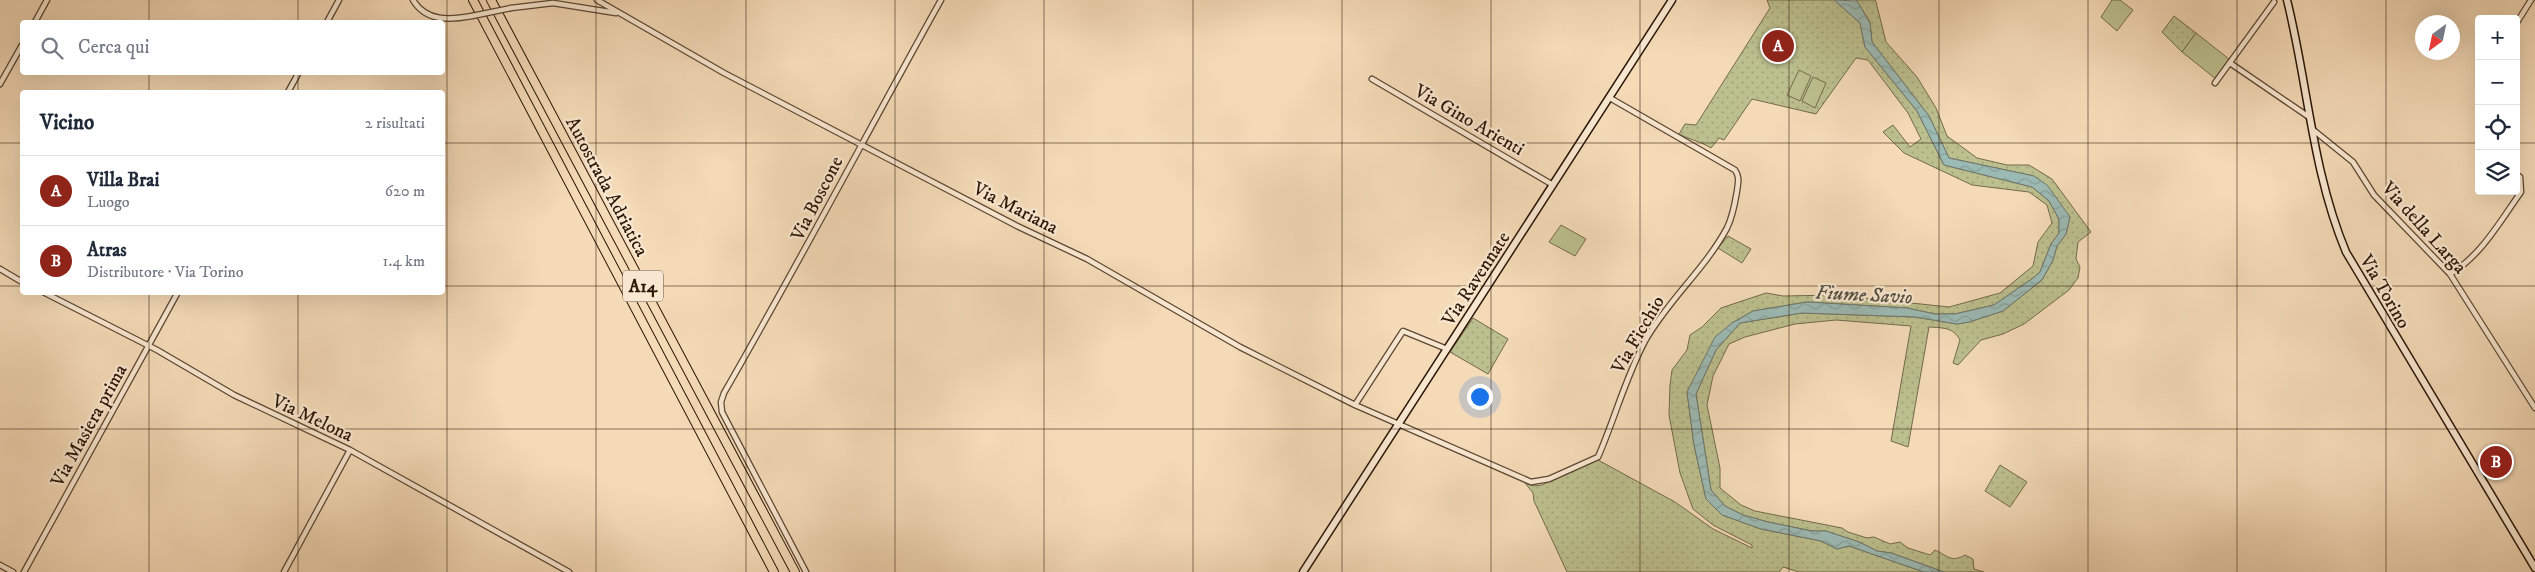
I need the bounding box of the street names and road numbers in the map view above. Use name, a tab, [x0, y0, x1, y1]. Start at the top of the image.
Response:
street label: Via Gino Arienti	[1409, 79, 1528, 161]
street label: Autostrada Adriatica	[560, 113, 653, 260]
street label: Via Boscone	[786, 153, 848, 246]
street label: Via della Larga	[2376, 176, 2471, 279]
street label: Via Mariana	[968, 177, 1062, 240]
street label: Via Ravennate	[1437, 227, 1515, 331]
street label: Via Torino	[2354, 250, 2415, 333]
road number: A14	[623, 270, 663, 302]
street label: Via Ficchio	[1606, 292, 1670, 379]
street label: Via Masiera prima	[46, 360, 132, 492]
street label: Via Melona	[267, 389, 357, 447]

